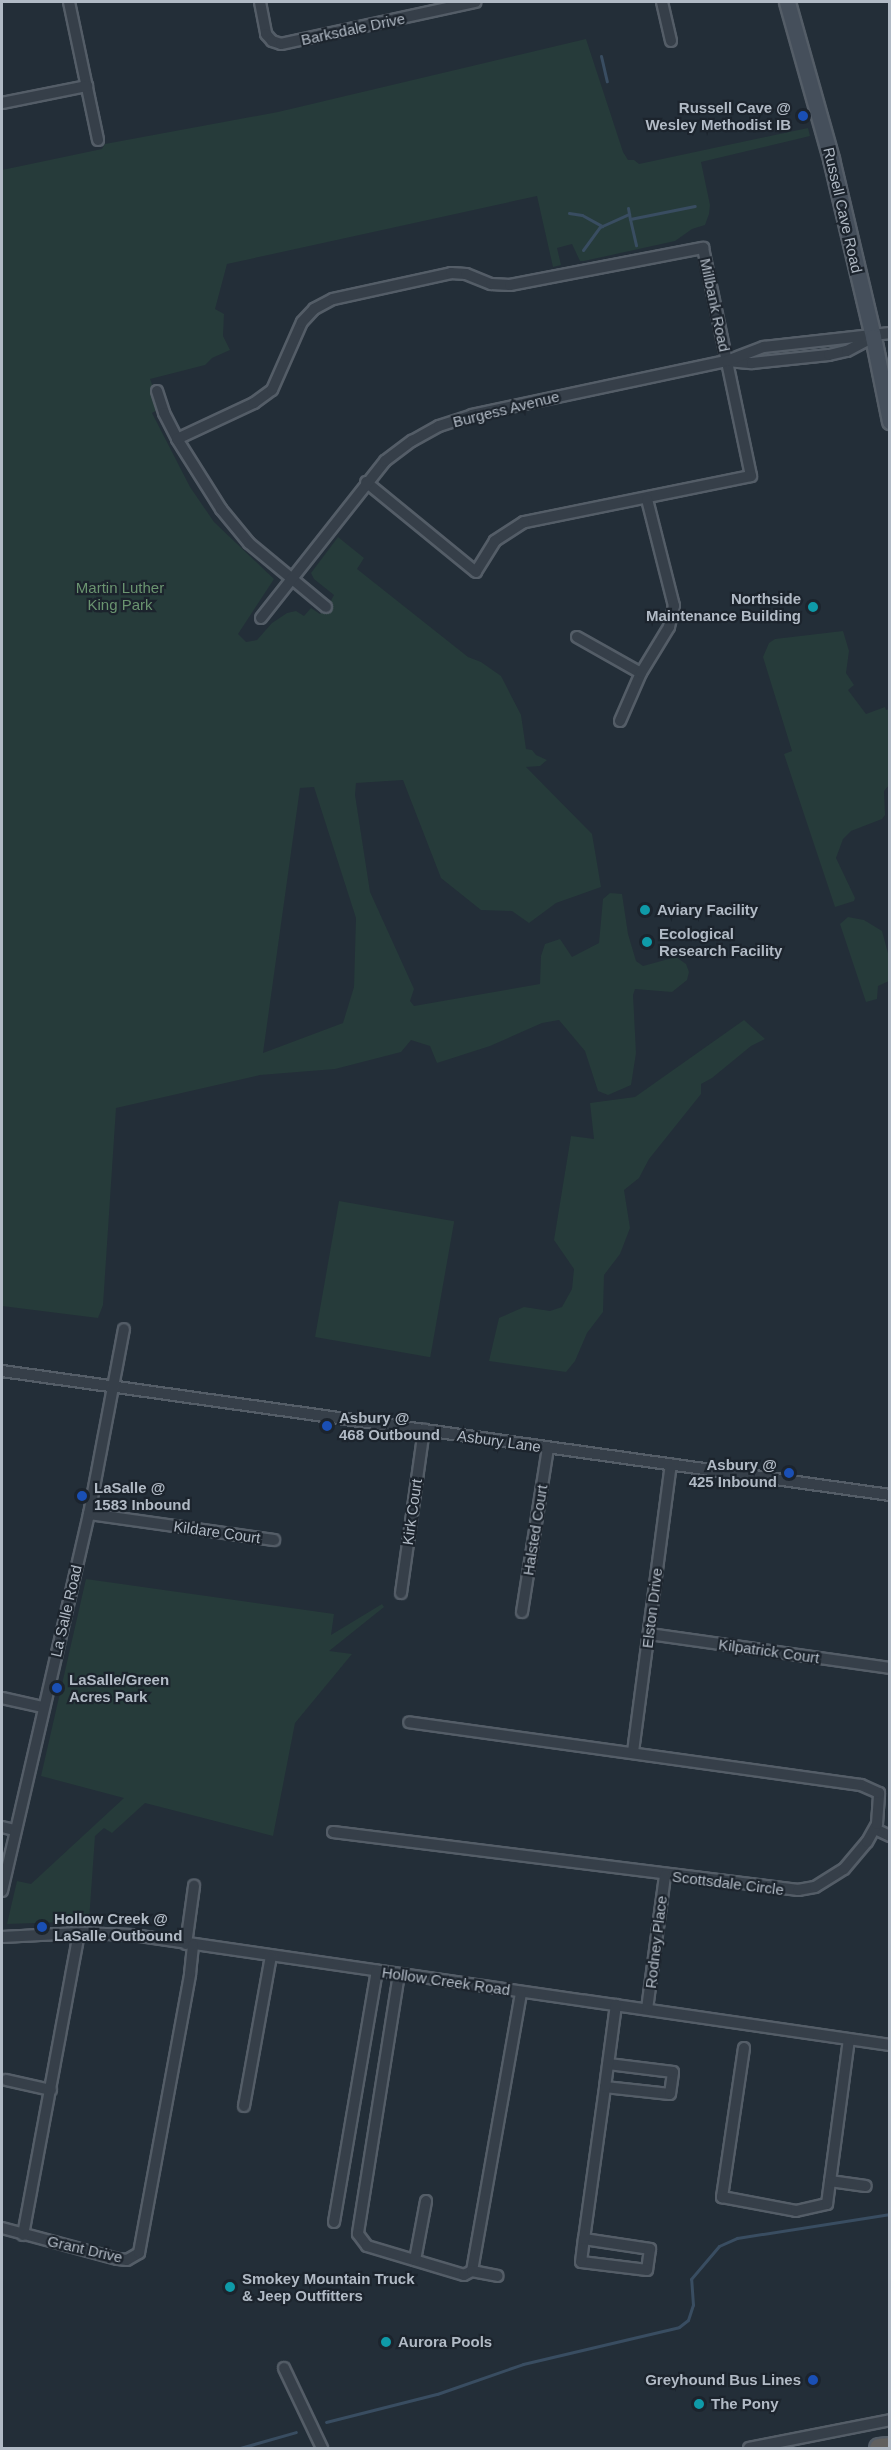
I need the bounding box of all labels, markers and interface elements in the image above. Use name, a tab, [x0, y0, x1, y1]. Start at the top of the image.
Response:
street label: Barksdale Drive	[299, 9, 407, 49]
place label: Russell Cave @ Wesley Methodist IB	[645, 98, 791, 133]
marker: Russell Cave @ Wesley Methodist IB	[796, 109, 810, 123]
street label: Russell Cave Road	[820, 145, 866, 275]
street label: Millbank Road	[696, 257, 734, 353]
street label: Burgess Avenue	[451, 387, 561, 431]
park label: Martin Luther King Park	[76, 578, 164, 613]
place label: Northside Maintenance Building	[646, 589, 801, 624]
marker: Northside Maintenance Building	[806, 600, 820, 614]
place label: Aviary Facility	[657, 901, 758, 919]
marker: Aviary Facility	[638, 903, 652, 917]
place label: Ecological Research Facility	[659, 924, 782, 959]
marker: Ecological Research Facility	[640, 935, 654, 949]
place label: Asbury @ 468 Outbound	[339, 1408, 440, 1443]
marker: Asbury @ 468 Outbound	[320, 1419, 334, 1433]
street label: Asbury Lane	[456, 1426, 542, 1456]
place label: Asbury @ 425 Inbound	[689, 1455, 777, 1490]
marker: Asbury @ 425 Inbound	[782, 1466, 796, 1480]
place label: LaSalle @ 1583 Inbound	[94, 1478, 191, 1513]
street label: Kirk Court	[398, 1478, 426, 1546]
street label: Halsted Court	[519, 1483, 551, 1577]
marker: LaSalle @ 1583 Inbound	[75, 1489, 89, 1503]
street label: Kildare Court	[172, 1517, 262, 1547]
street label: La Salle Road	[47, 1563, 85, 1659]
street label: Elston Drive	[638, 1567, 666, 1649]
street label: Kilpatrick Court	[717, 1635, 821, 1667]
place label: LaSalle/Green Acres Park	[69, 1670, 169, 1705]
marker: LaSalle/Green Acres Park	[50, 1681, 64, 1695]
street label: Scottsdale Circle	[671, 1867, 785, 1899]
street label: Rodney Place	[641, 1895, 671, 1989]
place label: Hollow Creek @ LaSalle Outbound	[54, 1909, 182, 1944]
marker: Hollow Creek @ LaSalle Outbound	[35, 1920, 49, 1934]
street label: Hollow Creek Road	[381, 1963, 511, 1999]
street label: Grant Drive	[46, 2232, 124, 2266]
place label: Smokey Mountain Truck & Jeep Outfitters	[242, 2269, 415, 2304]
marker: Smokey Mountain Truck & Jeep Outfitters	[223, 2280, 237, 2294]
place label: Aurora Pools	[398, 2333, 492, 2351]
marker: Aurora Pools	[379, 2335, 393, 2349]
place label: Greyhound Bus Lines	[645, 2371, 801, 2389]
marker: Greyhound Bus Lines	[806, 2373, 820, 2387]
place label: The Pony	[711, 2395, 779, 2413]
marker: The Pony	[692, 2397, 706, 2411]

